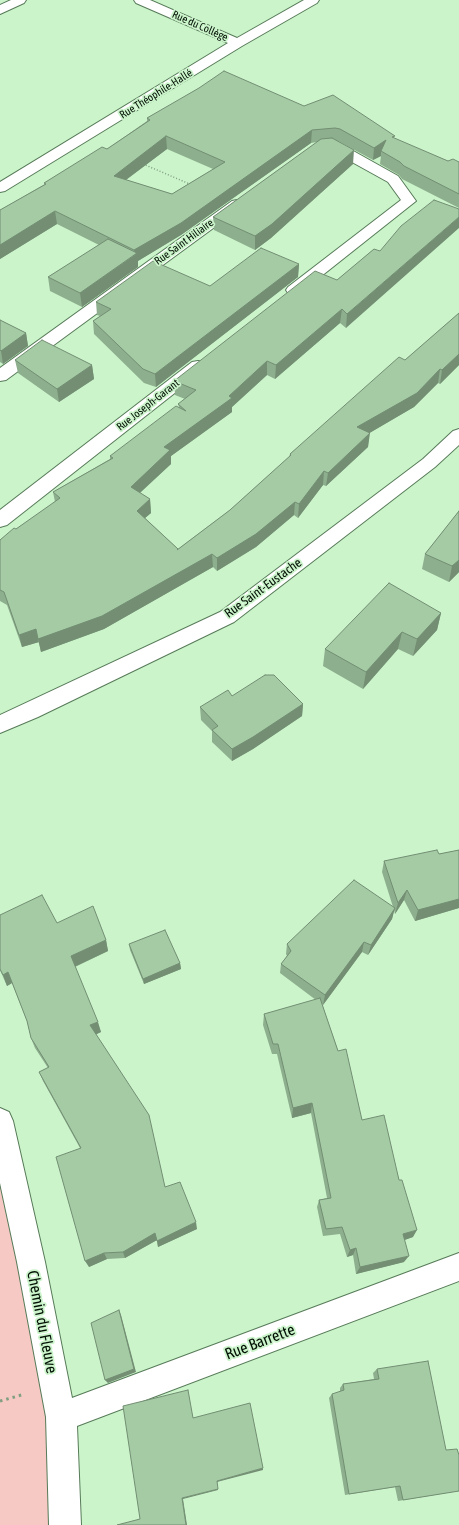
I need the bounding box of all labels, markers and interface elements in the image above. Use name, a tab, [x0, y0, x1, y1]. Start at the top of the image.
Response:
street label: Rue du Collège	[170, 8, 230, 44]
street label: Rue Théophile-Hallé	[117, 66, 195, 122]
street label: Rue Saint Hiliaire	[152, 216, 216, 268]
street label: Rue Joseph-Garant	[114, 376, 182, 434]
street label: Rue Saint-Eustache	[221, 555, 305, 621]
street label: Chemin du Fleuve	[23, 1269, 61, 1375]
street label: Rue Barrette	[222, 1320, 298, 1364]

